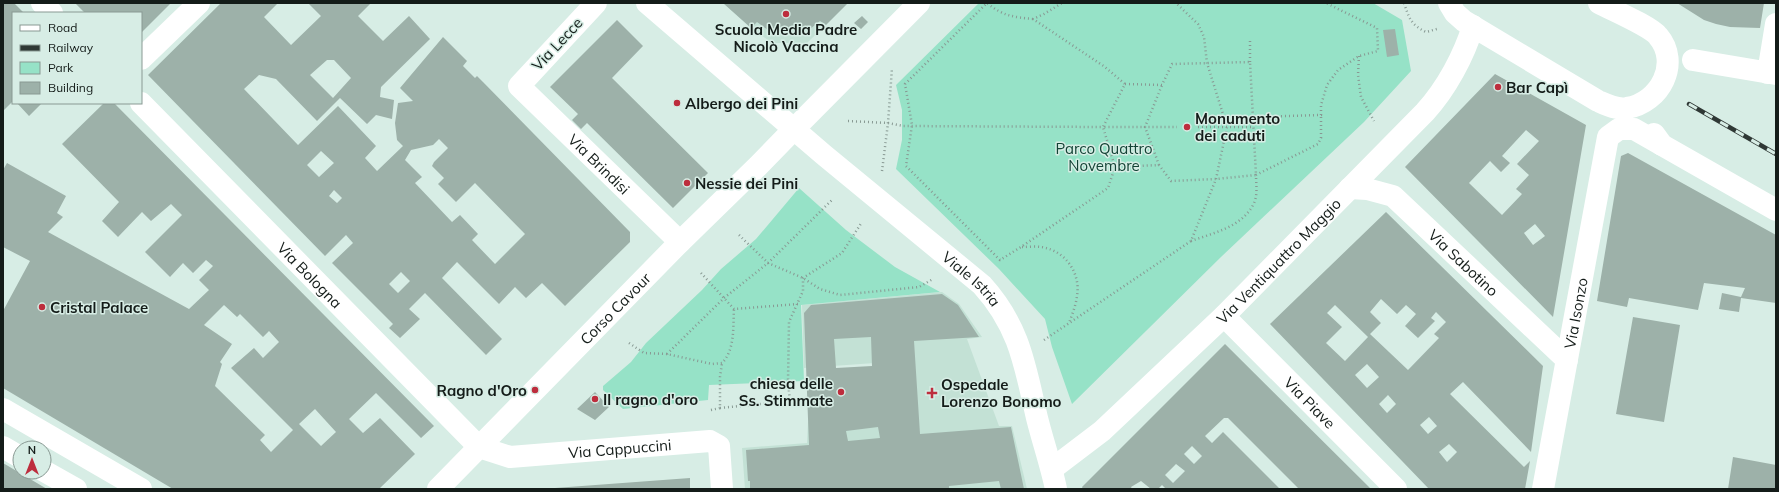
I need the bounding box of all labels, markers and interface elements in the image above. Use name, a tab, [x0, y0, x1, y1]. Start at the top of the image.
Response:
marker: Scuola Media Padre Nicolò Vaccina	[781, 9, 791, 19]
legend	[12, 12, 142, 104]
street label: Via Lecce	[528, 13, 586, 75]
text: Road	[48, 20, 77, 35]
place label: Scuola Media Padre Nicolò Vaccina	[715, 20, 857, 56]
text: Railway	[48, 40, 94, 55]
text: Park	[48, 60, 74, 75]
place label: Bar Capì	[1506, 78, 1568, 97]
text: Building	[48, 80, 93, 95]
marker: Bar Capì	[1493, 82, 1503, 92]
place label: Albergo dei Pini	[685, 94, 798, 113]
marker: Albergo dei Pini	[672, 98, 682, 108]
place label: Monumento dei caduti	[1195, 109, 1280, 145]
marker: Monumento dei caduti	[1182, 122, 1192, 132]
street label: Via Brindisi	[564, 130, 634, 198]
park label: Parco Quattro Novembre	[1056, 139, 1152, 175]
place label: Nessie dei Pini	[695, 174, 798, 193]
marker: Nessie dei Pini	[682, 178, 692, 188]
street label: Via Ventiquattro Maggio	[1212, 194, 1345, 328]
street label: Via Sabotino	[1425, 225, 1503, 300]
street label: Via Bologna	[273, 238, 346, 312]
street label: Viale Istria	[938, 247, 1005, 310]
street label: Corso Cavour	[576, 268, 655, 348]
street label: Via Isonzo	[1560, 276, 1591, 350]
place label: Cristal Palace	[50, 298, 148, 317]
marker: Cristal Palace	[37, 302, 47, 312]
street label: Via Piave	[1280, 373, 1340, 432]
place label: chiesa delle Ss. Stimmate	[739, 374, 833, 410]
place label: Ospedale Lorenzo Bonomo	[941, 375, 1062, 411]
place label: Ragno d'Oro	[436, 381, 527, 400]
marker: Ragno d'Oro	[530, 385, 540, 395]
marker: chiesa delle Ss. Stimmate	[836, 387, 846, 397]
marker: Ospedale Lorenzo Bonomo	[926, 387, 938, 399]
place label: Il ragno d'oro	[603, 390, 698, 409]
marker: Il ragno d'oro	[590, 394, 600, 404]
street label: Via Cappuccini	[568, 435, 672, 462]
north arrow	[12, 440, 52, 480]
text: N	[28, 443, 36, 457]

